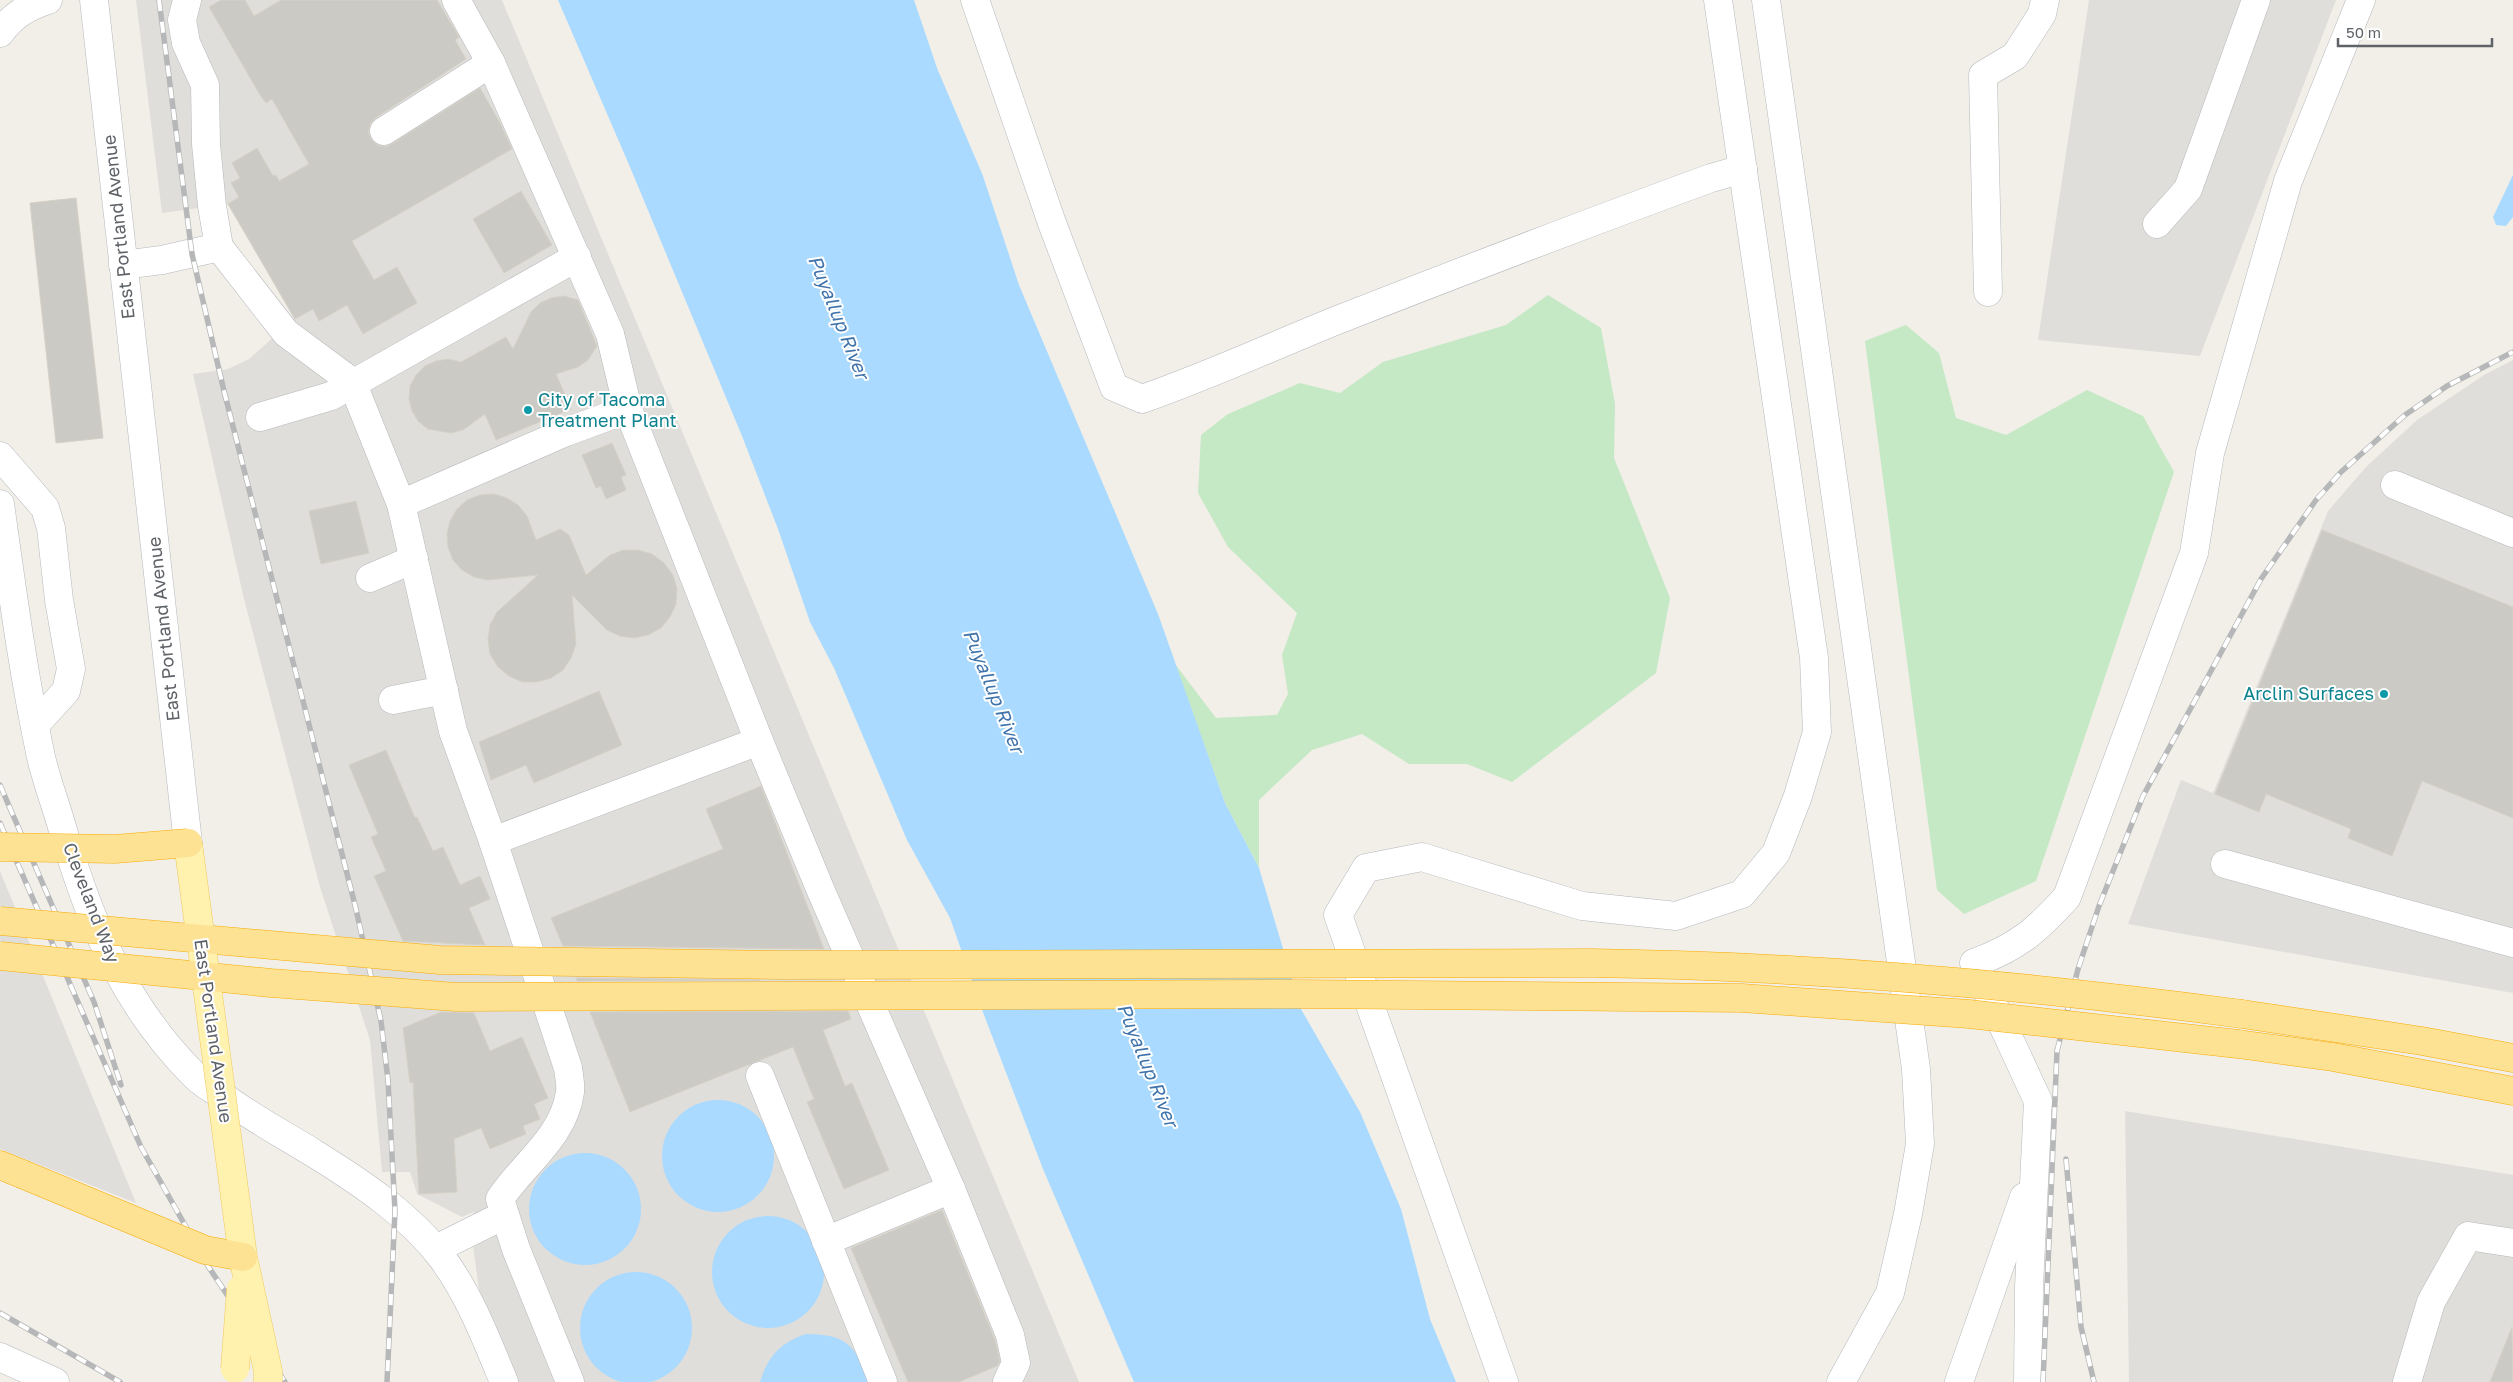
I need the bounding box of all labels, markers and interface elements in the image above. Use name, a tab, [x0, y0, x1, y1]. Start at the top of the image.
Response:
scale bar	[2338, 15, 2492, 47]
text: 50 m	[2346, 23, 2381, 41]
street label: East Portland Avenue	[97, 134, 139, 320]
water label: Puyallup River	[804, 252, 876, 384]
place label: City of Tacoma Treatment Plant	[538, 388, 677, 431]
marker: City of Tacoma Treatment Plant	[522, 404, 534, 416]
street label: East Portland Avenue	[142, 536, 184, 722]
water label: Puyallup River	[959, 626, 1031, 758]
place label: Arclin Surfaces	[2243, 682, 2374, 704]
marker: Arclin Surfaces	[2378, 688, 2390, 700]
street label: Cleveland Way	[59, 839, 125, 966]
street label: East Portland Avenue	[190, 938, 238, 1124]
water label: Puyallup River	[1113, 1000, 1185, 1132]

